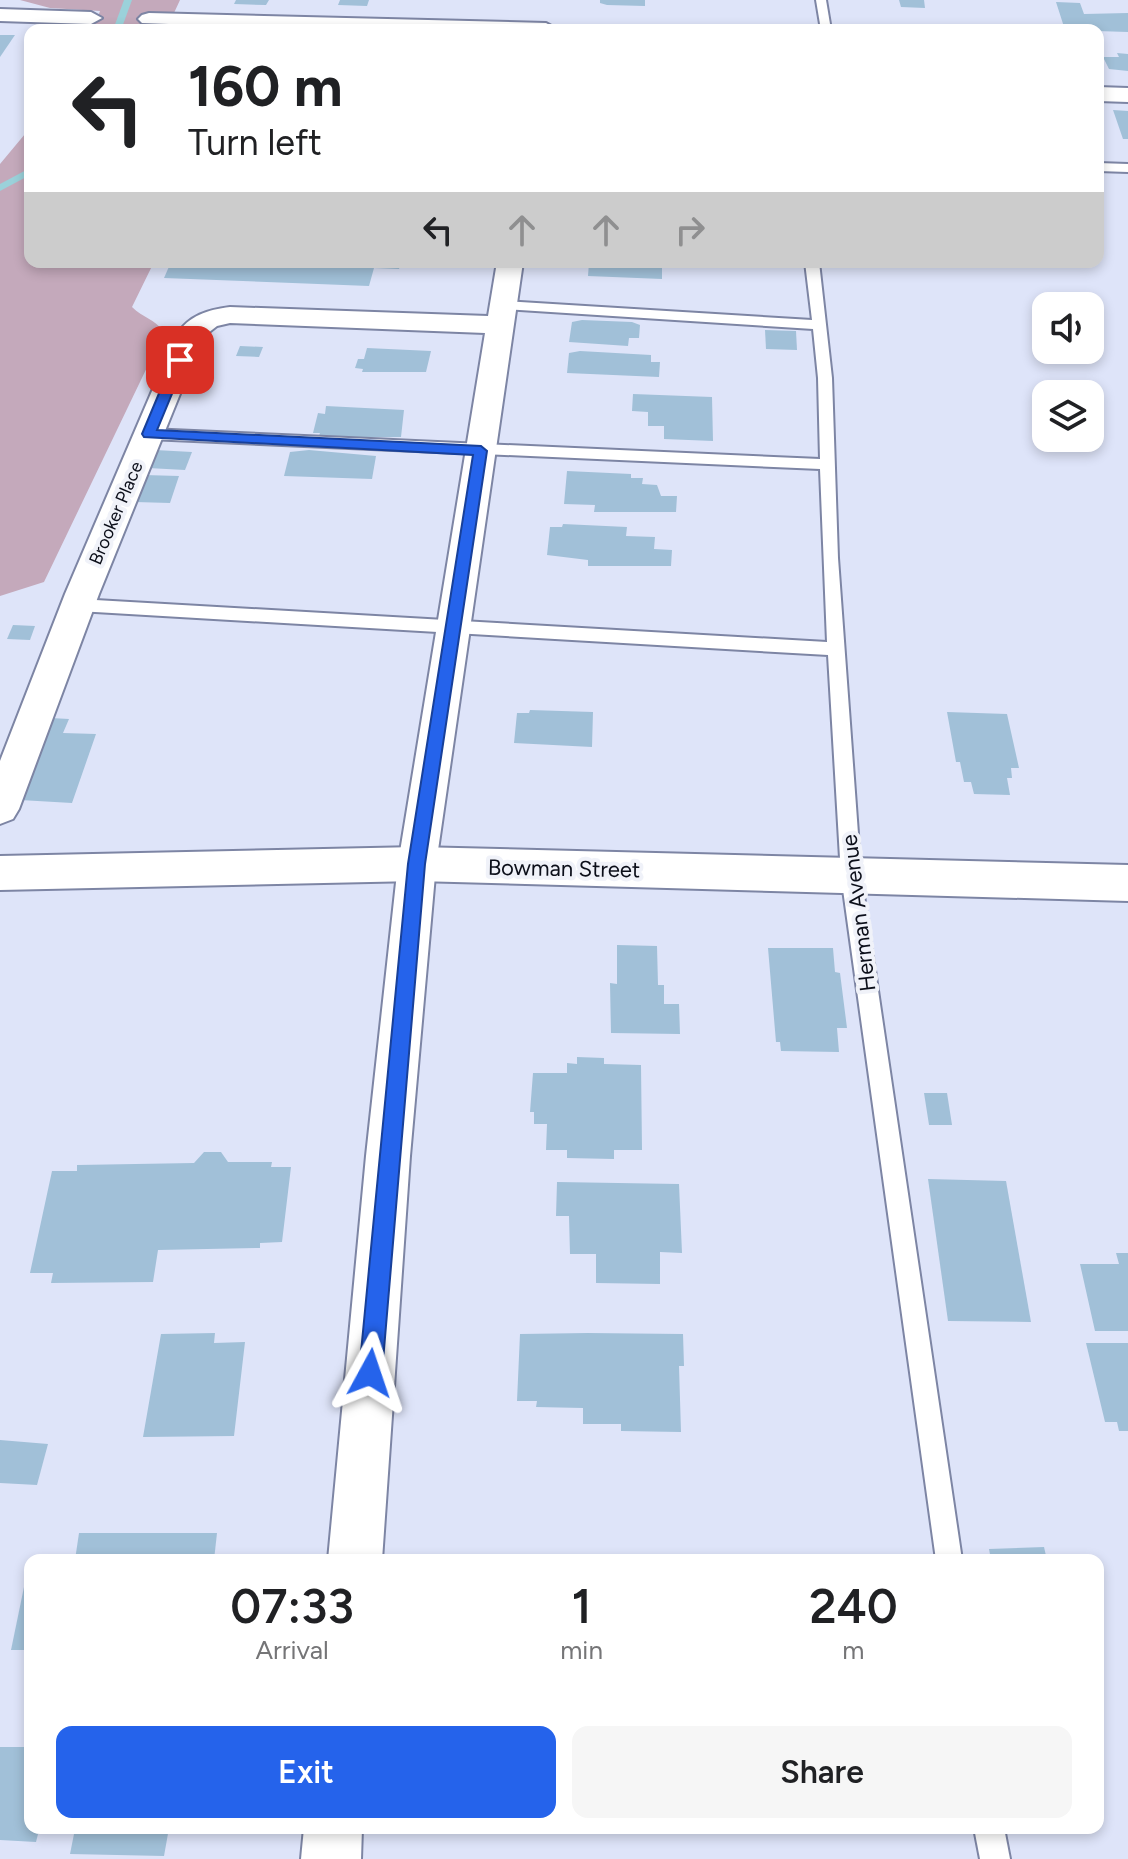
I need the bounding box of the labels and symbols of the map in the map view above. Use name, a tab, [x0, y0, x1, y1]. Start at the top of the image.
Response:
pin	[146, 326, 214, 394]
street label: Brooker Place	[84, 458, 148, 568]
street label: Herman Avenue	[835, 833, 882, 993]
street label: Bowman Street	[488, 854, 640, 883]
position arrow	[328, 1331, 412, 1415]

